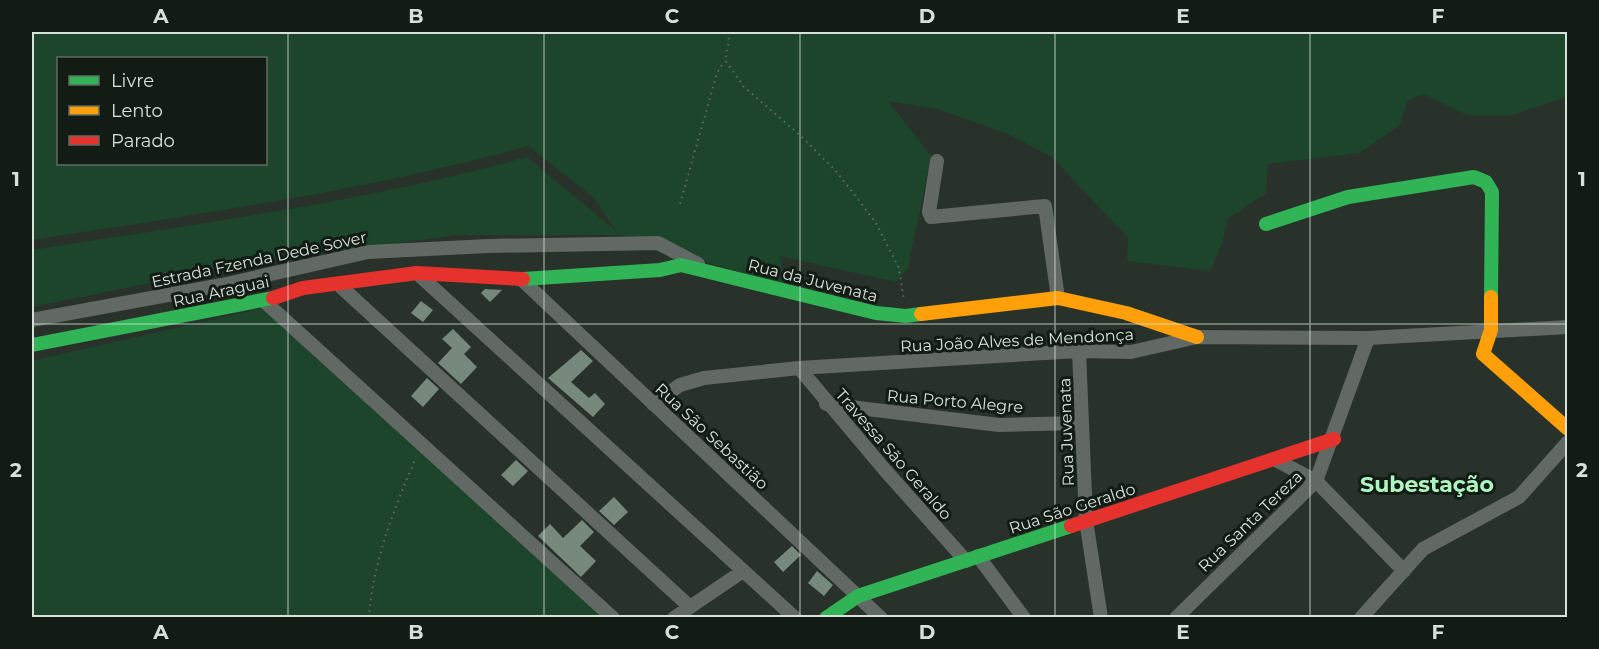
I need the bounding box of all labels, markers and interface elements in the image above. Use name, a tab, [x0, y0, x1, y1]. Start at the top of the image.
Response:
text: A	[152, 4, 169, 28]
text: B	[408, 4, 424, 28]
text: C	[665, 4, 680, 28]
text: D	[919, 4, 935, 28]
text: E	[1176, 4, 1190, 28]
text: F	[1432, 4, 1445, 28]
legend	[57, 57, 267, 165]
text: Livre	[111, 70, 154, 92]
text: Lento	[111, 100, 163, 122]
text: Parado	[111, 130, 175, 152]
text: 1	[12, 167, 20, 191]
text: 1	[1578, 167, 1586, 191]
street label: Estrada Fzenda Dede Sover	[150, 227, 368, 292]
street label: Rua da Juvenata	[746, 255, 880, 306]
street label: Rua Araguai	[171, 272, 271, 311]
street label: Rua João Alves de Mendonça	[900, 325, 1134, 356]
street label: Rua Juvenata	[1055, 377, 1078, 487]
street label: Rua São Sebastião	[651, 379, 772, 494]
street label: Travessa São Geraldo	[832, 385, 956, 524]
street label: Rua Porto Alegre	[886, 386, 1024, 417]
text: 2	[10, 458, 22, 482]
text: 2	[1576, 458, 1588, 482]
street label: Rua Santa Tereza	[1194, 467, 1306, 576]
district label: Subestação	[1360, 471, 1494, 498]
street label: Rua São Geraldo	[1007, 479, 1138, 538]
text: A	[152, 620, 169, 644]
text: B	[408, 620, 424, 644]
text: C	[665, 620, 680, 644]
text: D	[919, 620, 935, 644]
text: E	[1176, 620, 1190, 644]
text: F	[1432, 620, 1445, 644]

